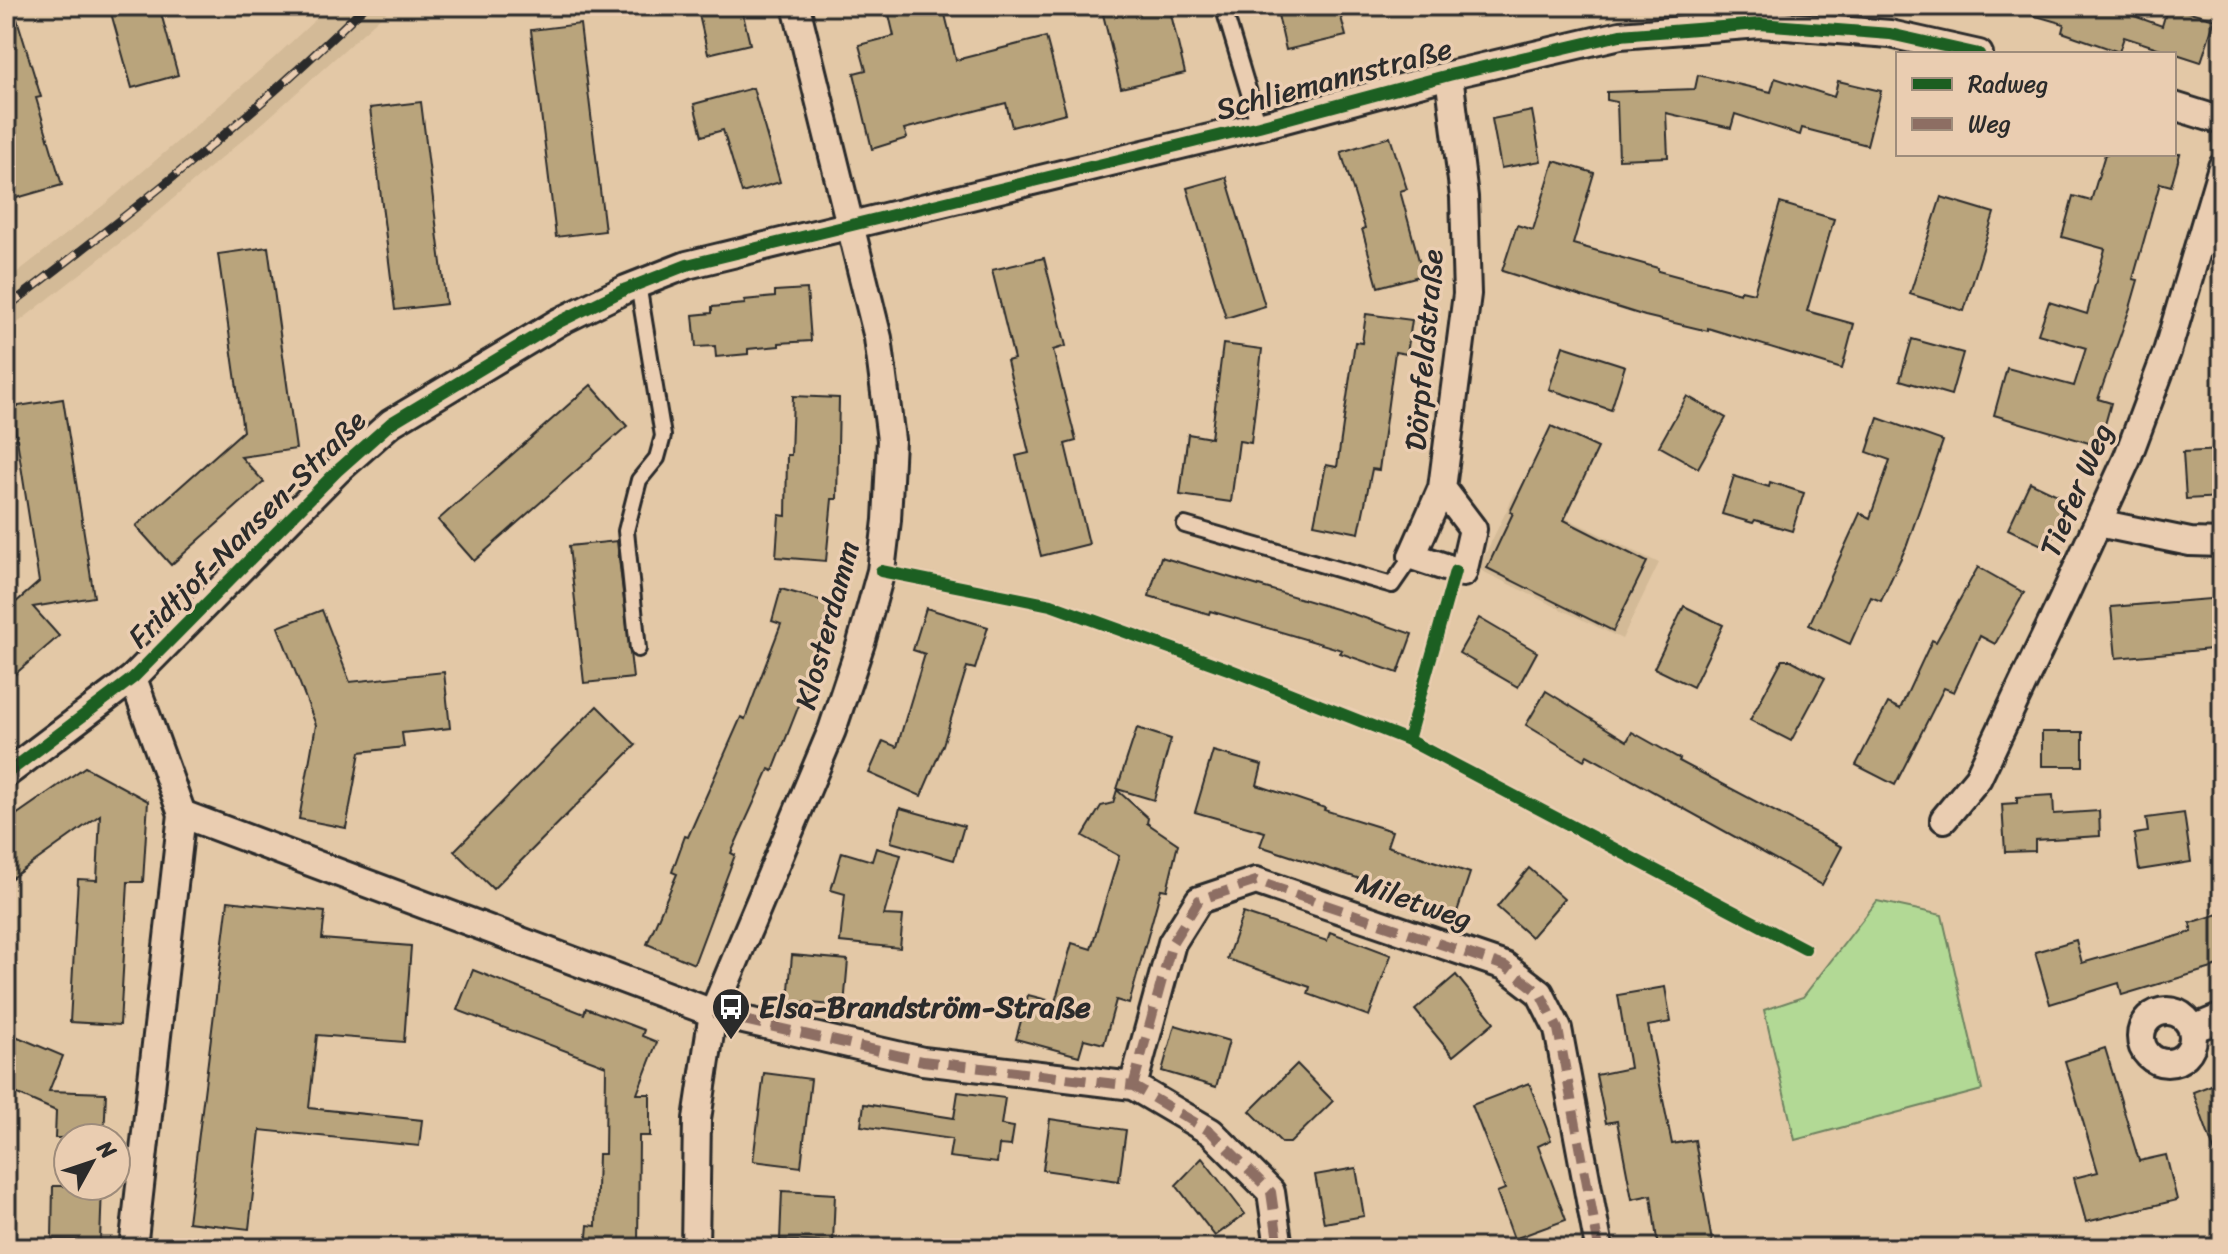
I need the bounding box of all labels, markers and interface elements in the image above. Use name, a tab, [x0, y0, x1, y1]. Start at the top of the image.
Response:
street label: Schliemannstraße	[1210, 22, 1458, 136]
legend	[1896, 52, 2176, 156]
text: Radweg	[1968, 63, 2048, 105]
text: Weg	[1968, 103, 2011, 145]
street label: Dörpfeldstraße	[1388, 247, 1460, 453]
street label: Fridtjof-Nansen-Straße	[114, 396, 380, 662]
street label: Tiefer Weg	[2023, 414, 2129, 566]
street label: Klosterdamm	[779, 535, 875, 715]
street label: Miletweg	[1348, 856, 1480, 946]
place label: Elsa-Brandström-Straße	[759, 980, 1091, 1034]
bus stop icon: Elsa-Brandström-Straße	[710, 986, 752, 1041]
north arrow	[52, 1122, 132, 1202]
text: N	[86, 1130, 127, 1168]

